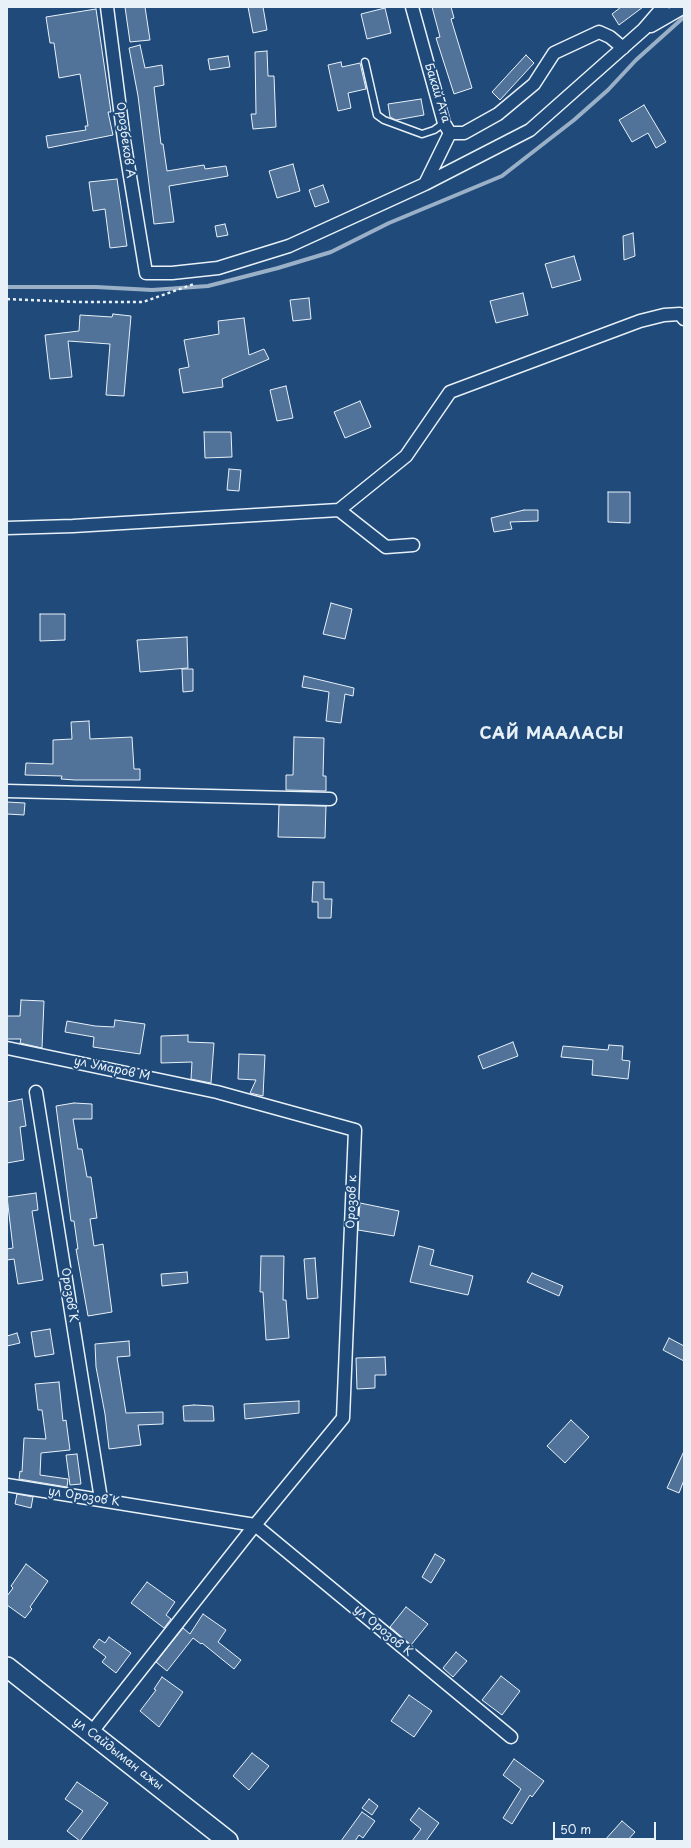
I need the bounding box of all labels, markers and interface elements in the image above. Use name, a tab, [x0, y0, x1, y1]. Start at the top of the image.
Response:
street label: Бакай Ата	[421, 61, 453, 125]
street label: Орозбеков А	[113, 101, 137, 179]
district label: САЙ МААЛАСЫ	[480, 725, 624, 745]
street label: ул Умаров М	[73, 1054, 151, 1084]
street label: Орозов к	[344, 1175, 360, 1229]
street label: Орозов К	[58, 1267, 80, 1323]
street label: ул Орозов К	[47, 1484, 121, 1510]
street label: ул Орозов К	[351, 1602, 415, 1660]
street label: ул Сайдыман ажы	[70, 1714, 166, 1794]
scale bar	[555, 1814, 658, 1840]
text: 50 m	[560, 1820, 591, 1838]

